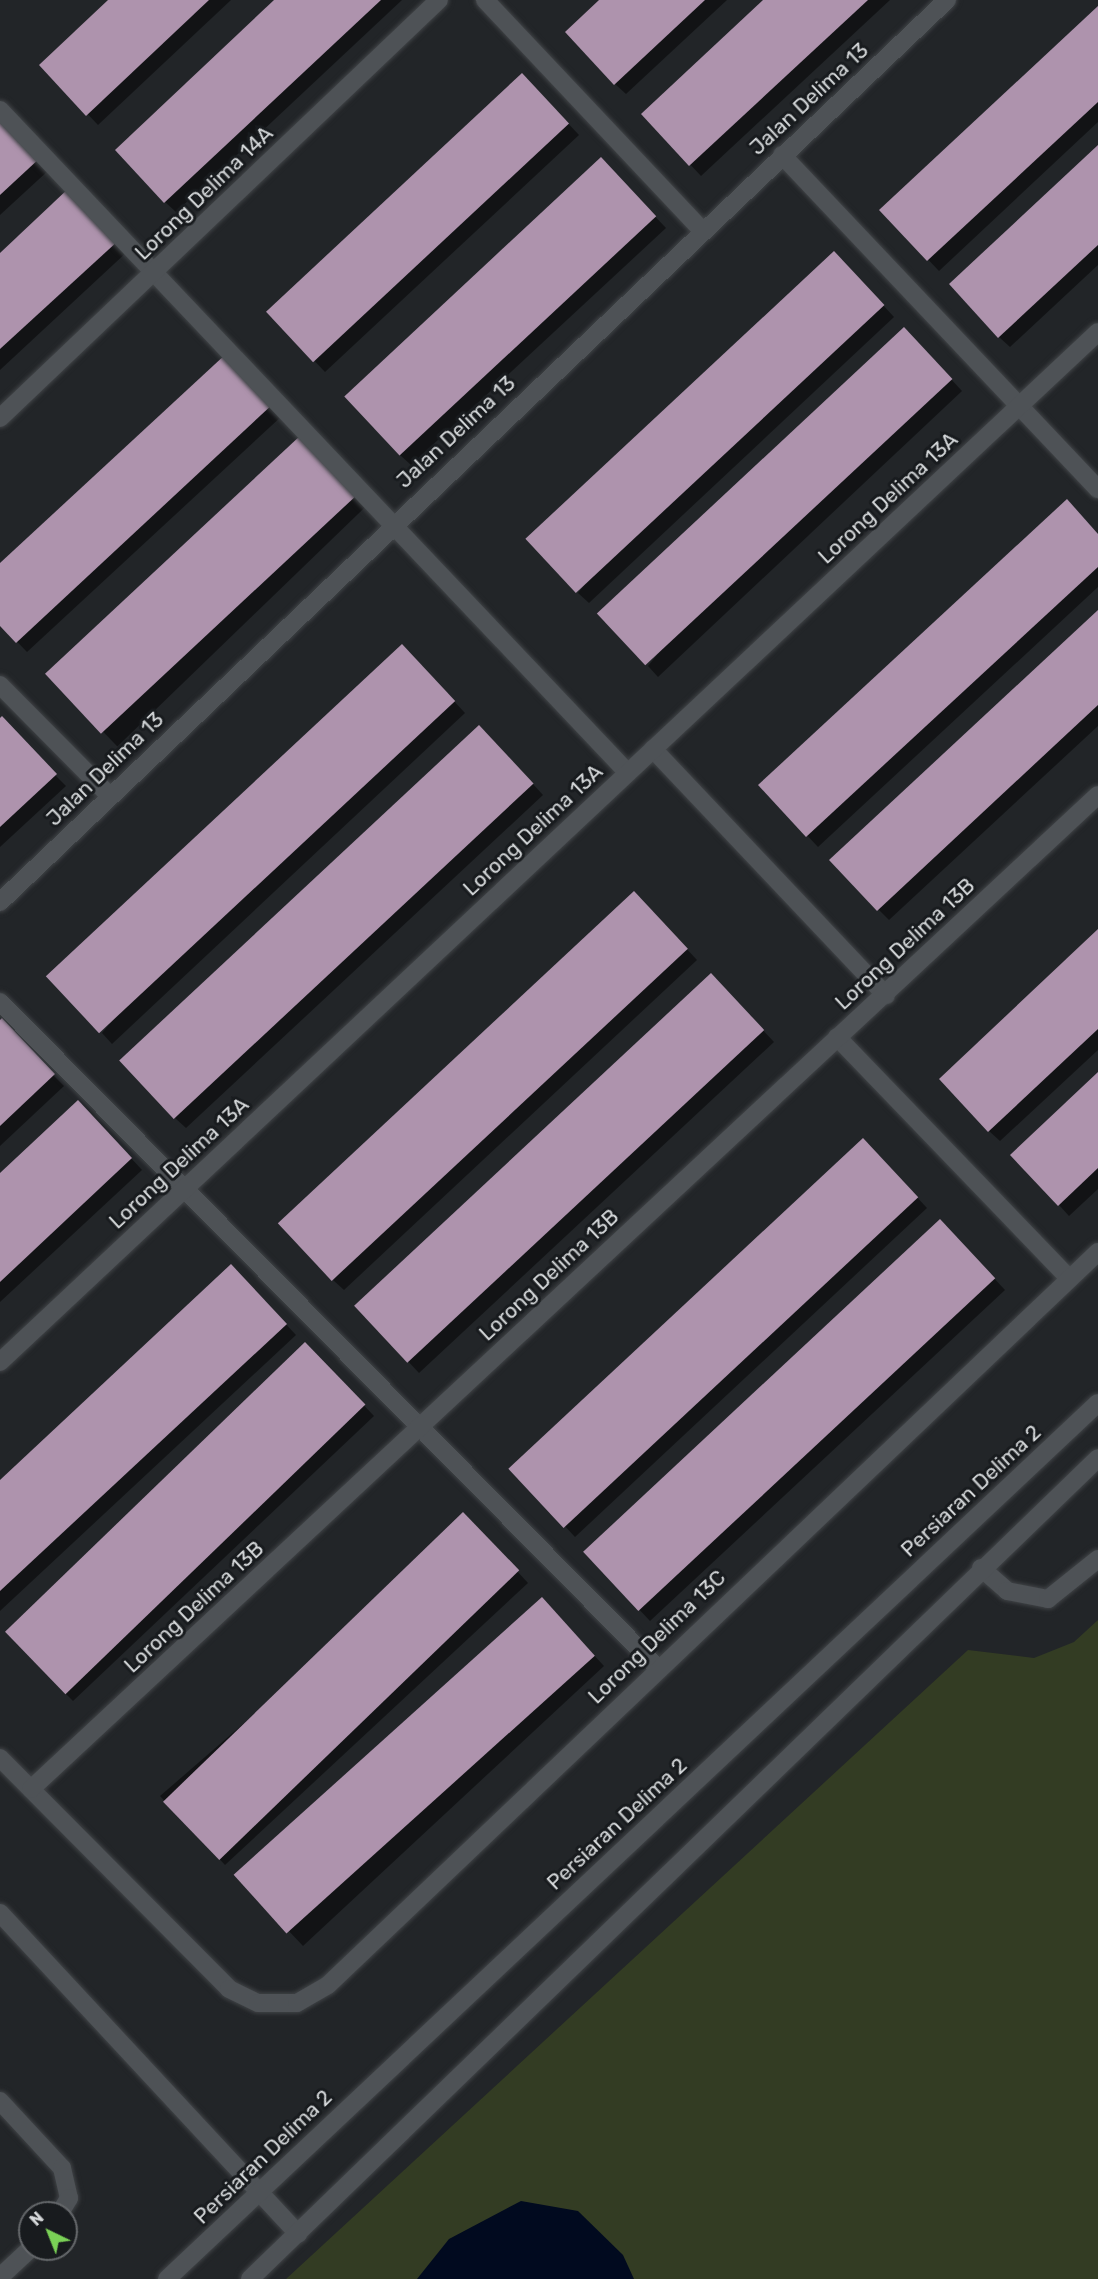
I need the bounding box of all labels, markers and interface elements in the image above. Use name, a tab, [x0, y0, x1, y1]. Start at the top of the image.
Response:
street label: Jalan Delima 13	[745, 38, 873, 160]
street label: Lorong Delima 14A	[130, 121, 278, 265]
street label: Jalan Delima 13	[392, 371, 520, 493]
street label: Lorong Delima 13A	[813, 427, 963, 569]
street label: Jalan Delima 13	[41, 707, 169, 831]
street label: Lorong Delima 13A	[458, 759, 608, 901]
street label: Lorong Delima 13B	[830, 873, 980, 1015]
street label: Lorong Delima 13A	[104, 1092, 254, 1234]
street label: Lorong Delima 13B	[474, 1204, 624, 1346]
street label: Persiaran Delima 2	[896, 1420, 1046, 1562]
street label: Lorong Delima 13B	[119, 1536, 269, 1678]
street label: Lorong Delima 13C	[583, 1565, 731, 1709]
street label: Persiaran Delima 2	[542, 1753, 692, 1895]
street label: Persiaran Delima 2	[189, 2085, 337, 2229]
north arrow	[18, 2201, 78, 2261]
text: N	[26, 2208, 47, 2230]

